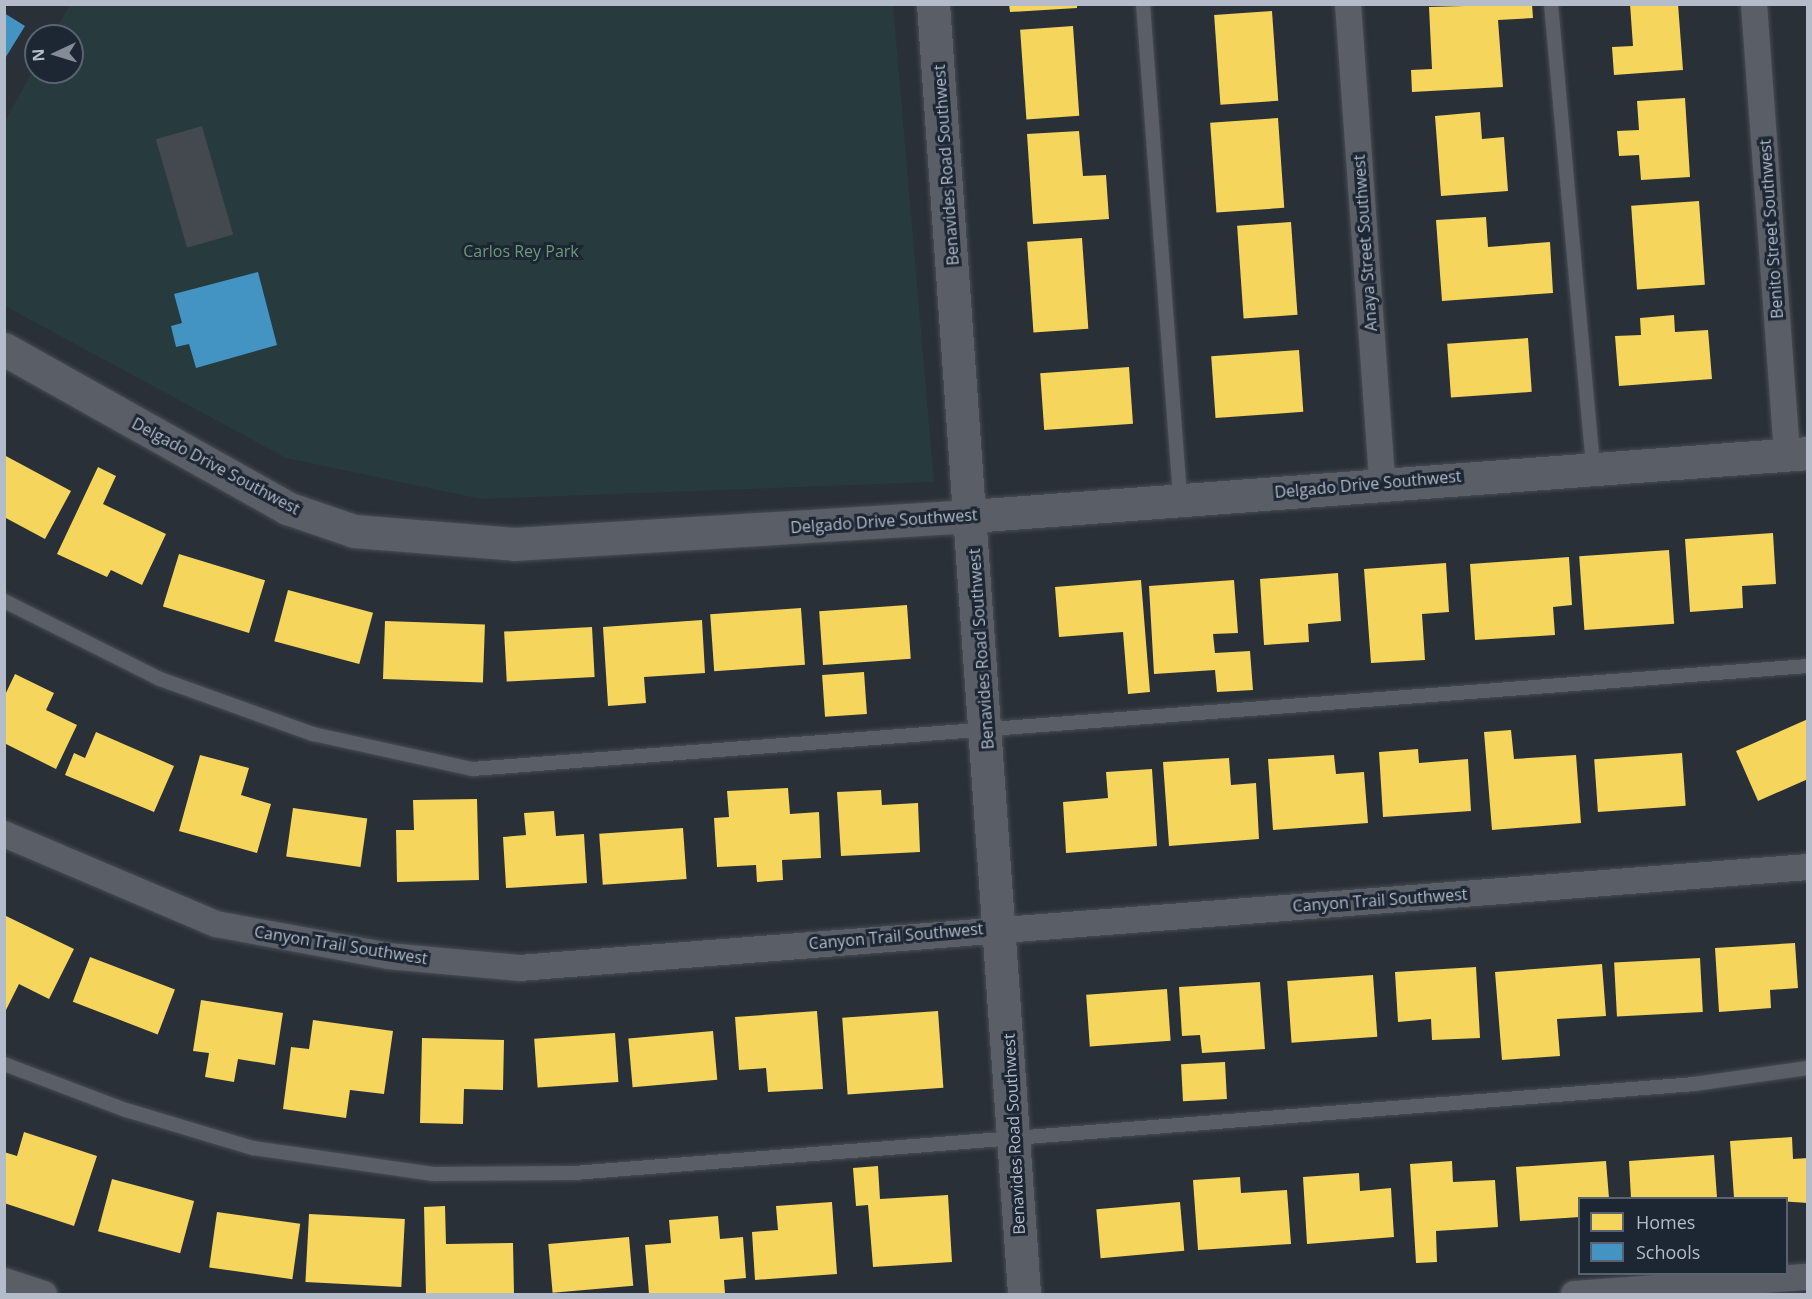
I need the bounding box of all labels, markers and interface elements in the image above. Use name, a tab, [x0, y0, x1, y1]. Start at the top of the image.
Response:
north arrow	[24, 24, 84, 84]
text: N	[27, 48, 49, 62]
street label: Benavides Road Southwest	[929, 64, 963, 266]
street label: Benito Street Southwest	[1755, 139, 1787, 319]
street label: Anaya Street Southwest	[1349, 154, 1381, 332]
park label: Carlos Rey Park	[463, 241, 579, 261]
street label: Delgado Drive Southwest	[129, 414, 303, 518]
street label: Delgado Drive Southwest	[1274, 466, 1462, 502]
street label: Delgado Drive Southwest	[790, 505, 978, 537]
street label: Benavides Road Southwest	[964, 548, 998, 750]
street label: Canyon Trail Southwest	[1292, 884, 1468, 916]
street label: Canyon Trail Southwest	[808, 919, 984, 953]
street label: Canyon Trail Southwest	[253, 922, 429, 968]
street label: Benavides Road Southwest	[999, 1033, 1029, 1235]
legend	[1578, 1197, 1788, 1275]
text: Homes	[1636, 1210, 1695, 1234]
text: Schools	[1636, 1240, 1700, 1264]

